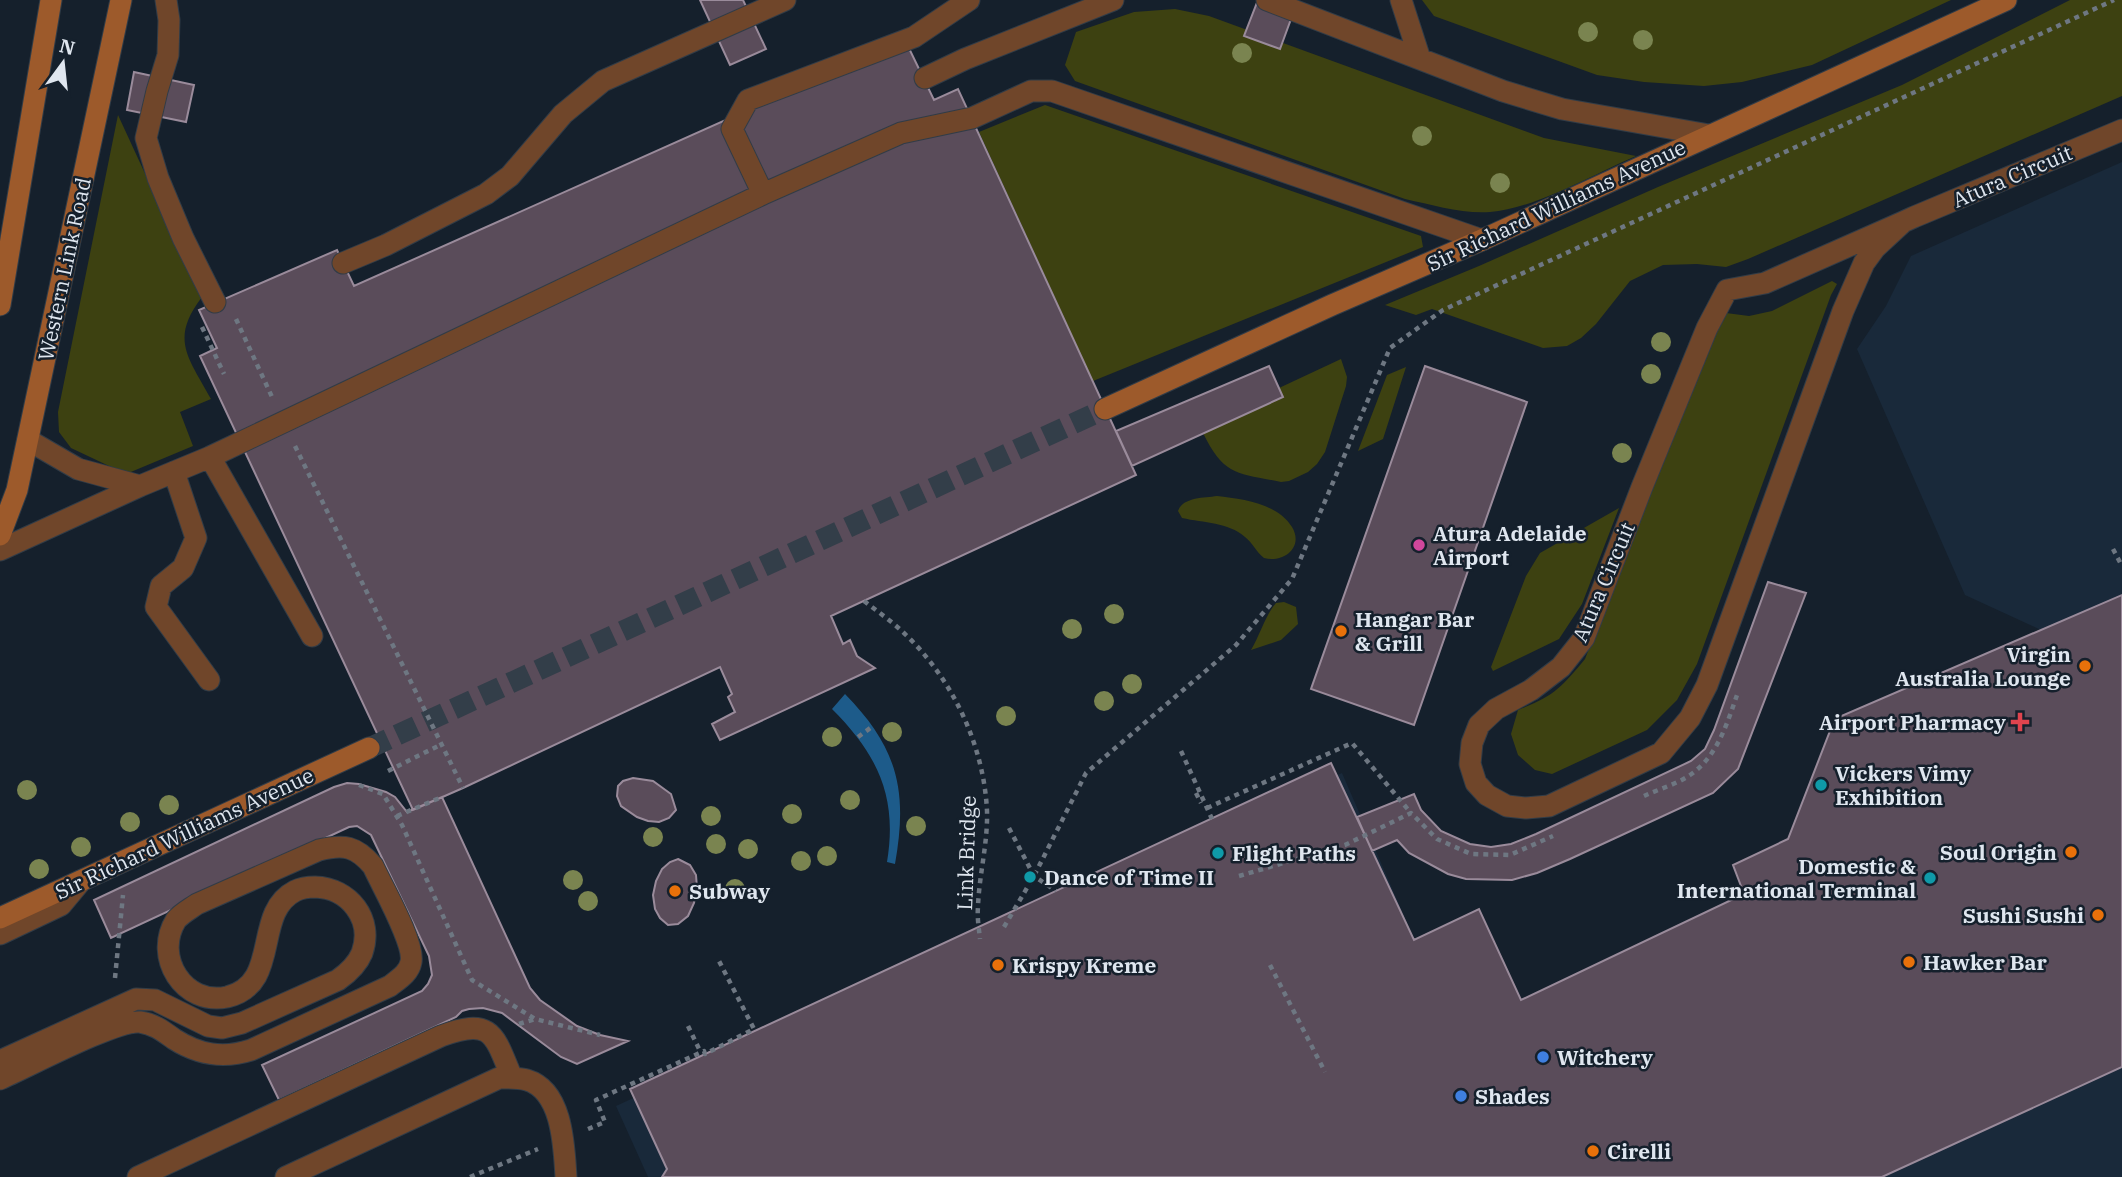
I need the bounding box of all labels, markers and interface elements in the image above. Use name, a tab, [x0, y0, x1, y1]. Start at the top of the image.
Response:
north arrow	[28, 28, 98, 98]
text: N	[57, 33, 78, 60]
street label: Sir Richard Williams Avenue	[1422, 133, 1690, 277]
street label: Atura Circuit	[1948, 138, 2076, 214]
street label: Western Link Road	[31, 175, 97, 363]
street label: Atura Circuit	[1565, 518, 1641, 646]
place label: Atura Adelaide Airport	[1433, 519, 1587, 571]
marker: Atura Adelaide Airport	[1411, 537, 1427, 553]
place label: Hangar Bar & Grill	[1355, 605, 1475, 657]
marker: Hangar Bar & Grill	[1333, 623, 1349, 639]
place label: Virgin Australia Lounge	[1895, 640, 2071, 692]
marker: Virgin Australia Lounge	[2077, 658, 2093, 674]
place label: Airport Pharmacy	[1819, 708, 2006, 736]
marker: Airport Pharmacy	[2012, 714, 2028, 730]
place label: Vickers Vimy Exhibition	[1835, 759, 1971, 811]
street label: Sir Richard Williams Avenue	[50, 761, 318, 905]
marker: Vickers Vimy Exhibition	[1813, 777, 1829, 793]
street label: Link Bridge	[950, 795, 982, 911]
place label: Soul Origin	[1940, 838, 2057, 866]
place label: Flight Paths	[1232, 839, 1356, 867]
marker: Soul Origin	[2063, 844, 2079, 860]
marker: Flight Paths	[1210, 845, 1226, 861]
place label: Domestic & International Terminal	[1677, 852, 1916, 904]
place label: Dance of Time II	[1044, 863, 1214, 891]
marker: Dance of Time II	[1022, 869, 1038, 885]
marker: Domestic & International Terminal	[1922, 870, 1938, 886]
place label: Subway	[689, 877, 770, 905]
marker: Subway	[667, 883, 683, 899]
place label: Sushi Sushi	[1963, 901, 2084, 929]
marker: Sushi Sushi	[2090, 907, 2106, 923]
place label: Hawker Bar	[1923, 948, 2047, 976]
place label: Krispy Kreme	[1012, 951, 1156, 979]
marker: Hawker Bar	[1901, 954, 1917, 970]
marker: Krispy Kreme	[990, 957, 1006, 973]
place label: Witchery	[1557, 1043, 1653, 1071]
marker: Witchery	[1535, 1049, 1551, 1065]
place label: Shades	[1475, 1082, 1550, 1110]
marker: Shades	[1453, 1088, 1469, 1104]
place label: Cirelli	[1607, 1137, 1671, 1165]
marker: Cirelli	[1585, 1143, 1601, 1159]

